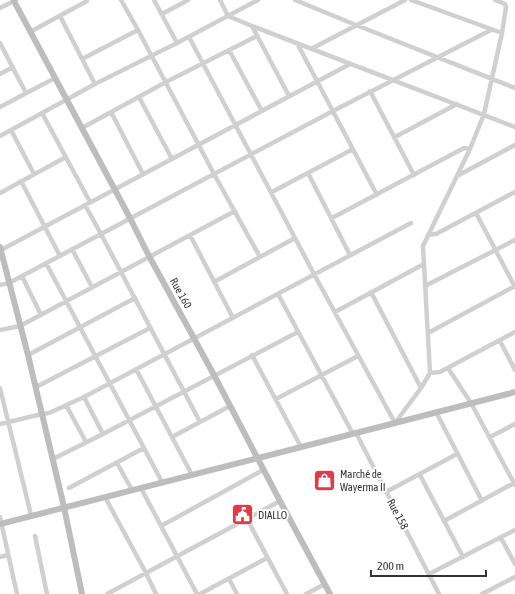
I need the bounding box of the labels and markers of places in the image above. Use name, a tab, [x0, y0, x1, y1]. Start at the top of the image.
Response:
shop icon: Marché de Wayerma II	[311, 467, 337, 493]
place label: Marché de Wayerma II	[340, 468, 386, 493]
public building icon: DIALLO	[230, 502, 256, 528]
place label: DIALLO	[258, 509, 287, 521]

